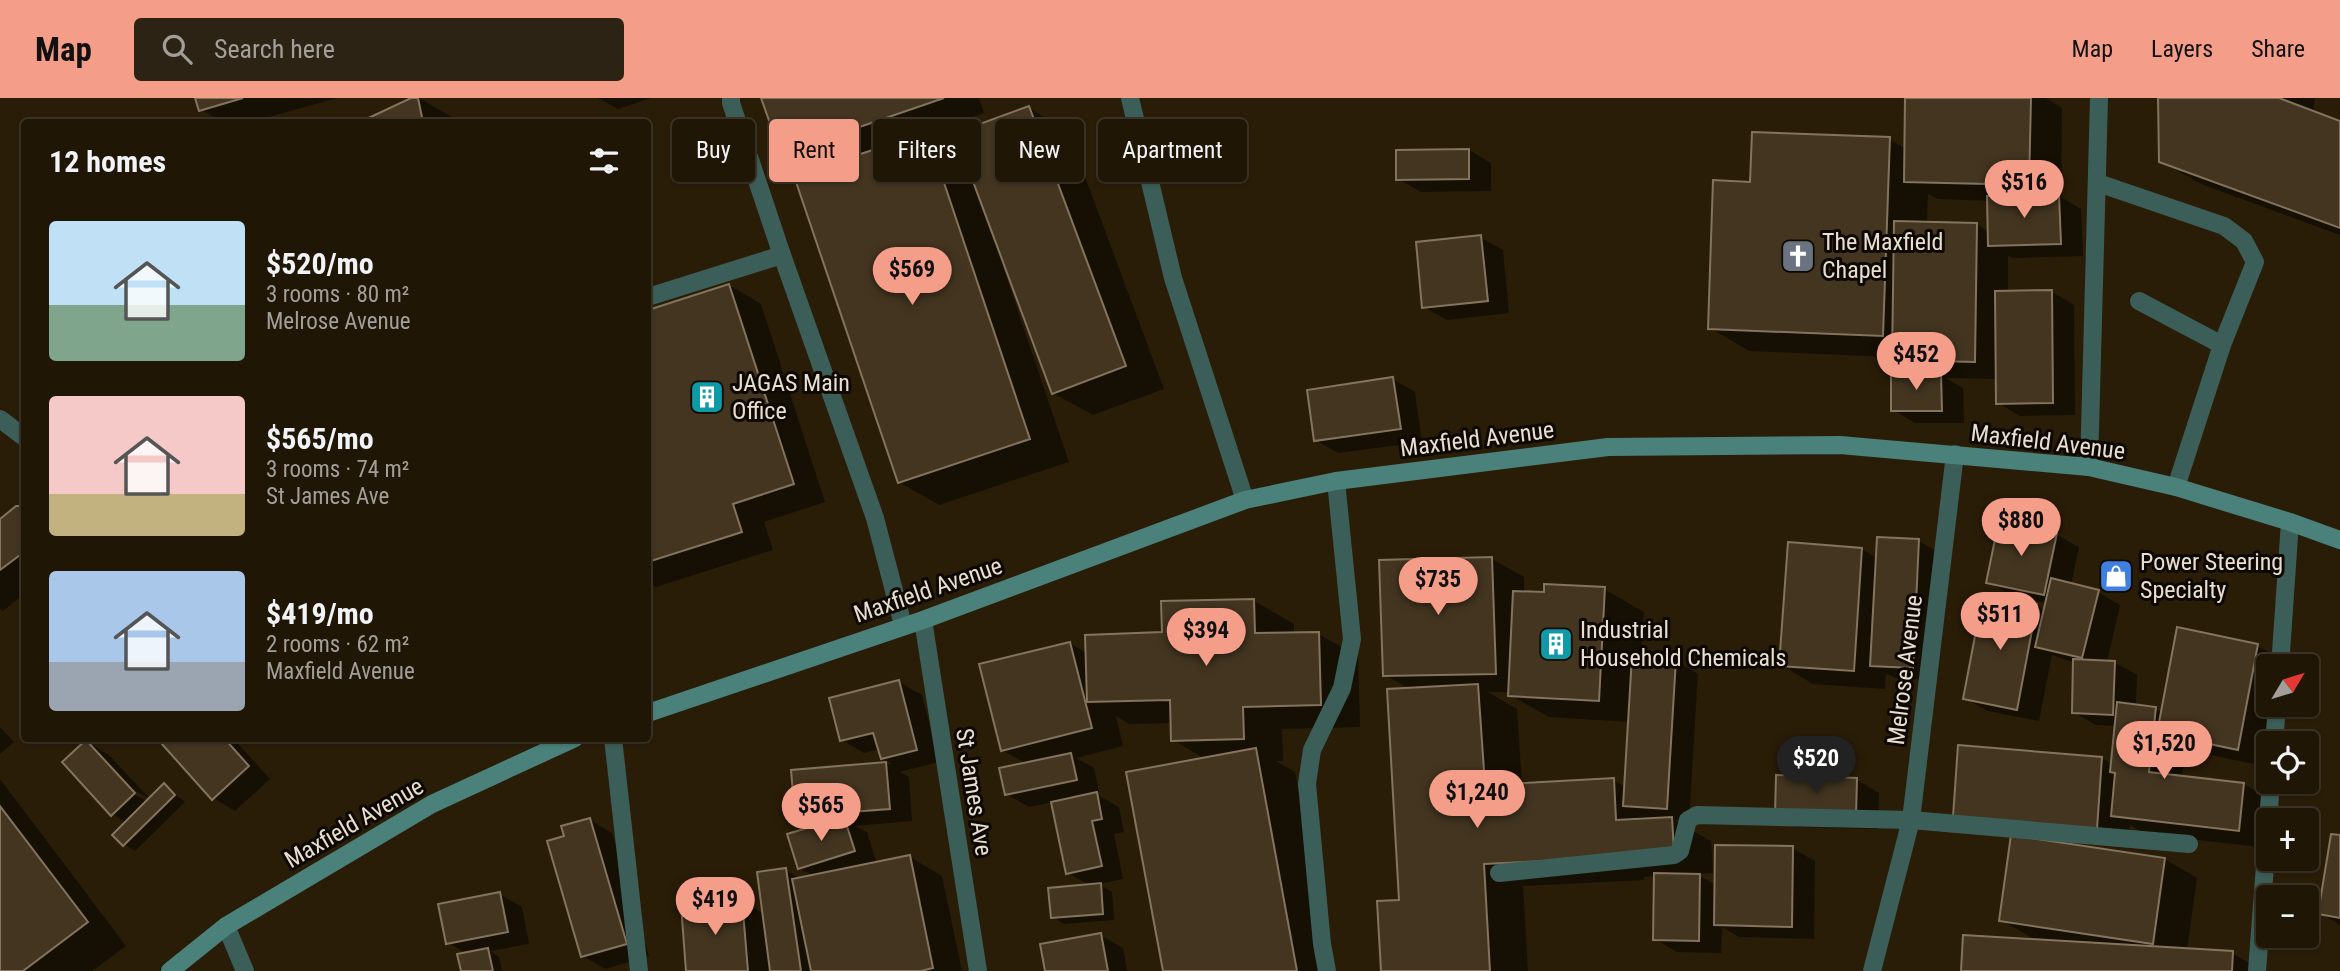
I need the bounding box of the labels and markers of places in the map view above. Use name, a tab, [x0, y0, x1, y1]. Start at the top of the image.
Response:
pin: $516	[1983, 160, 2065, 220]
place label: The Maxfield Chapel	[1822, 228, 1943, 284]
church icon: The Maxfield Chapel	[1779, 237, 1817, 275]
pin: $569	[871, 248, 953, 307]
pin: $452	[1875, 332, 1957, 392]
place label: JAGAS Main Office	[732, 369, 850, 425]
building icon: JAGAS Main Office	[688, 378, 726, 416]
pin: $880	[1980, 498, 2062, 558]
place label: Power Steering Specialty	[2140, 548, 2283, 604]
shop icon: Power Steering Specialty	[2097, 557, 2135, 595]
pin: $735	[1397, 558, 1479, 617]
pin: $511	[1959, 592, 2041, 652]
pin: $394	[1165, 608, 1247, 668]
place label: Industrial Household Chemicals	[1580, 616, 1786, 672]
building icon: Industrial Household Chemicals	[1537, 625, 1575, 663]
pin: $1,520	[2107, 722, 2221, 781]
pin: $520	[1775, 736, 1857, 796]
pin: $1,240	[1420, 770, 1534, 830]
pin: $565	[780, 784, 862, 843]
pin: $419	[674, 878, 756, 937]

